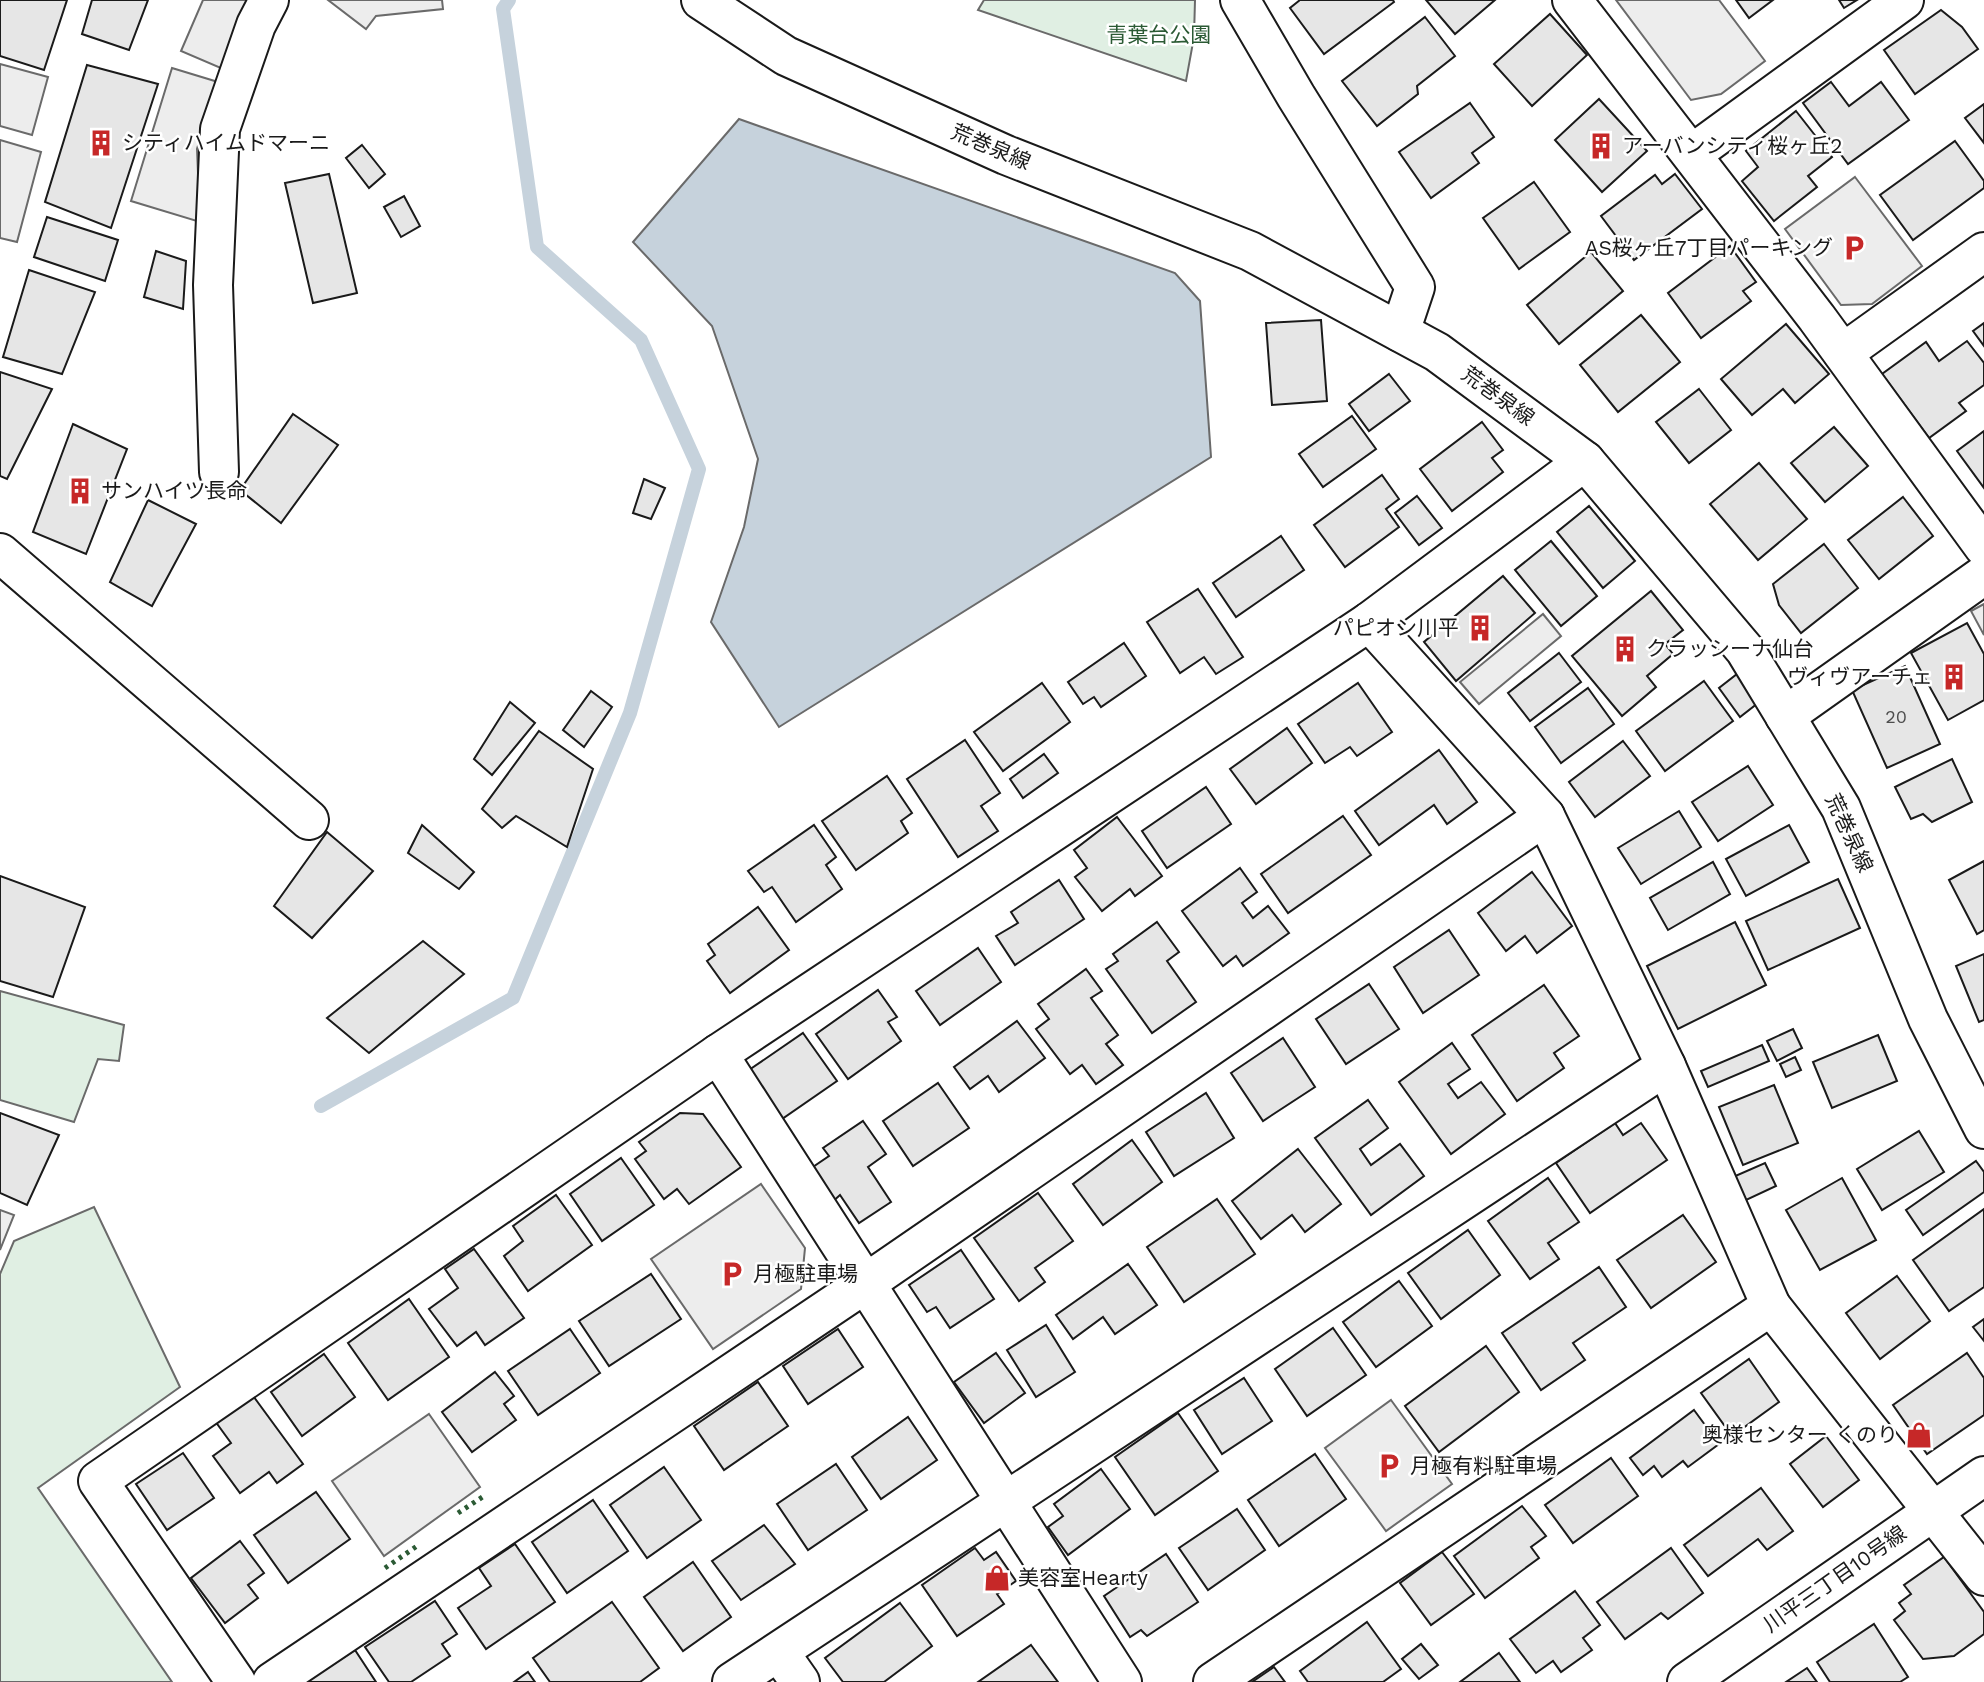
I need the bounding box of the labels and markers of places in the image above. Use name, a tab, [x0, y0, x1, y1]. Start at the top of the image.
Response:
building icon: シティハイムドマーニ	[86, 128, 116, 158]
place label: シティハイムドマーニ	[122, 130, 330, 155]
building icon: アーバンシティ桜ヶ丘2	[1586, 131, 1616, 161]
place label: アーバンシティ桜ヶ丘2	[1622, 133, 1843, 158]
parking icon: AS桜ヶ丘7丁目パーキング	[1839, 233, 1869, 263]
place label: AS桜ヶ丘7丁目パーキング	[1585, 235, 1833, 260]
building icon: サンハイツ長命	[65, 476, 95, 506]
place label: サンハイツ長命	[101, 478, 248, 503]
building icon: パピオン川平	[1465, 613, 1495, 643]
place label: パピオン川平	[1333, 615, 1459, 640]
building icon: クラッシーナ仙台	[1610, 634, 1640, 664]
place label: クラッシーナ仙台	[1646, 636, 1814, 661]
building icon: ヴィヴアーチェ	[1939, 662, 1969, 692]
place label: ヴィヴアーチェ	[1787, 664, 1933, 689]
parking icon: 月極駐車場	[717, 1259, 747, 1289]
place label: 月極駐車場	[753, 1261, 858, 1286]
shop icon: 奥様センター くのり	[1904, 1420, 1934, 1450]
place label: 奥様センター くのり	[1702, 1422, 1898, 1447]
parking icon: 月極有料駐車場	[1374, 1451, 1404, 1481]
place label: 月極有料駐車場	[1410, 1453, 1557, 1478]
shop icon: 美容室Hearty	[982, 1563, 1012, 1593]
place label: 美容室Hearty	[1018, 1565, 1148, 1590]

